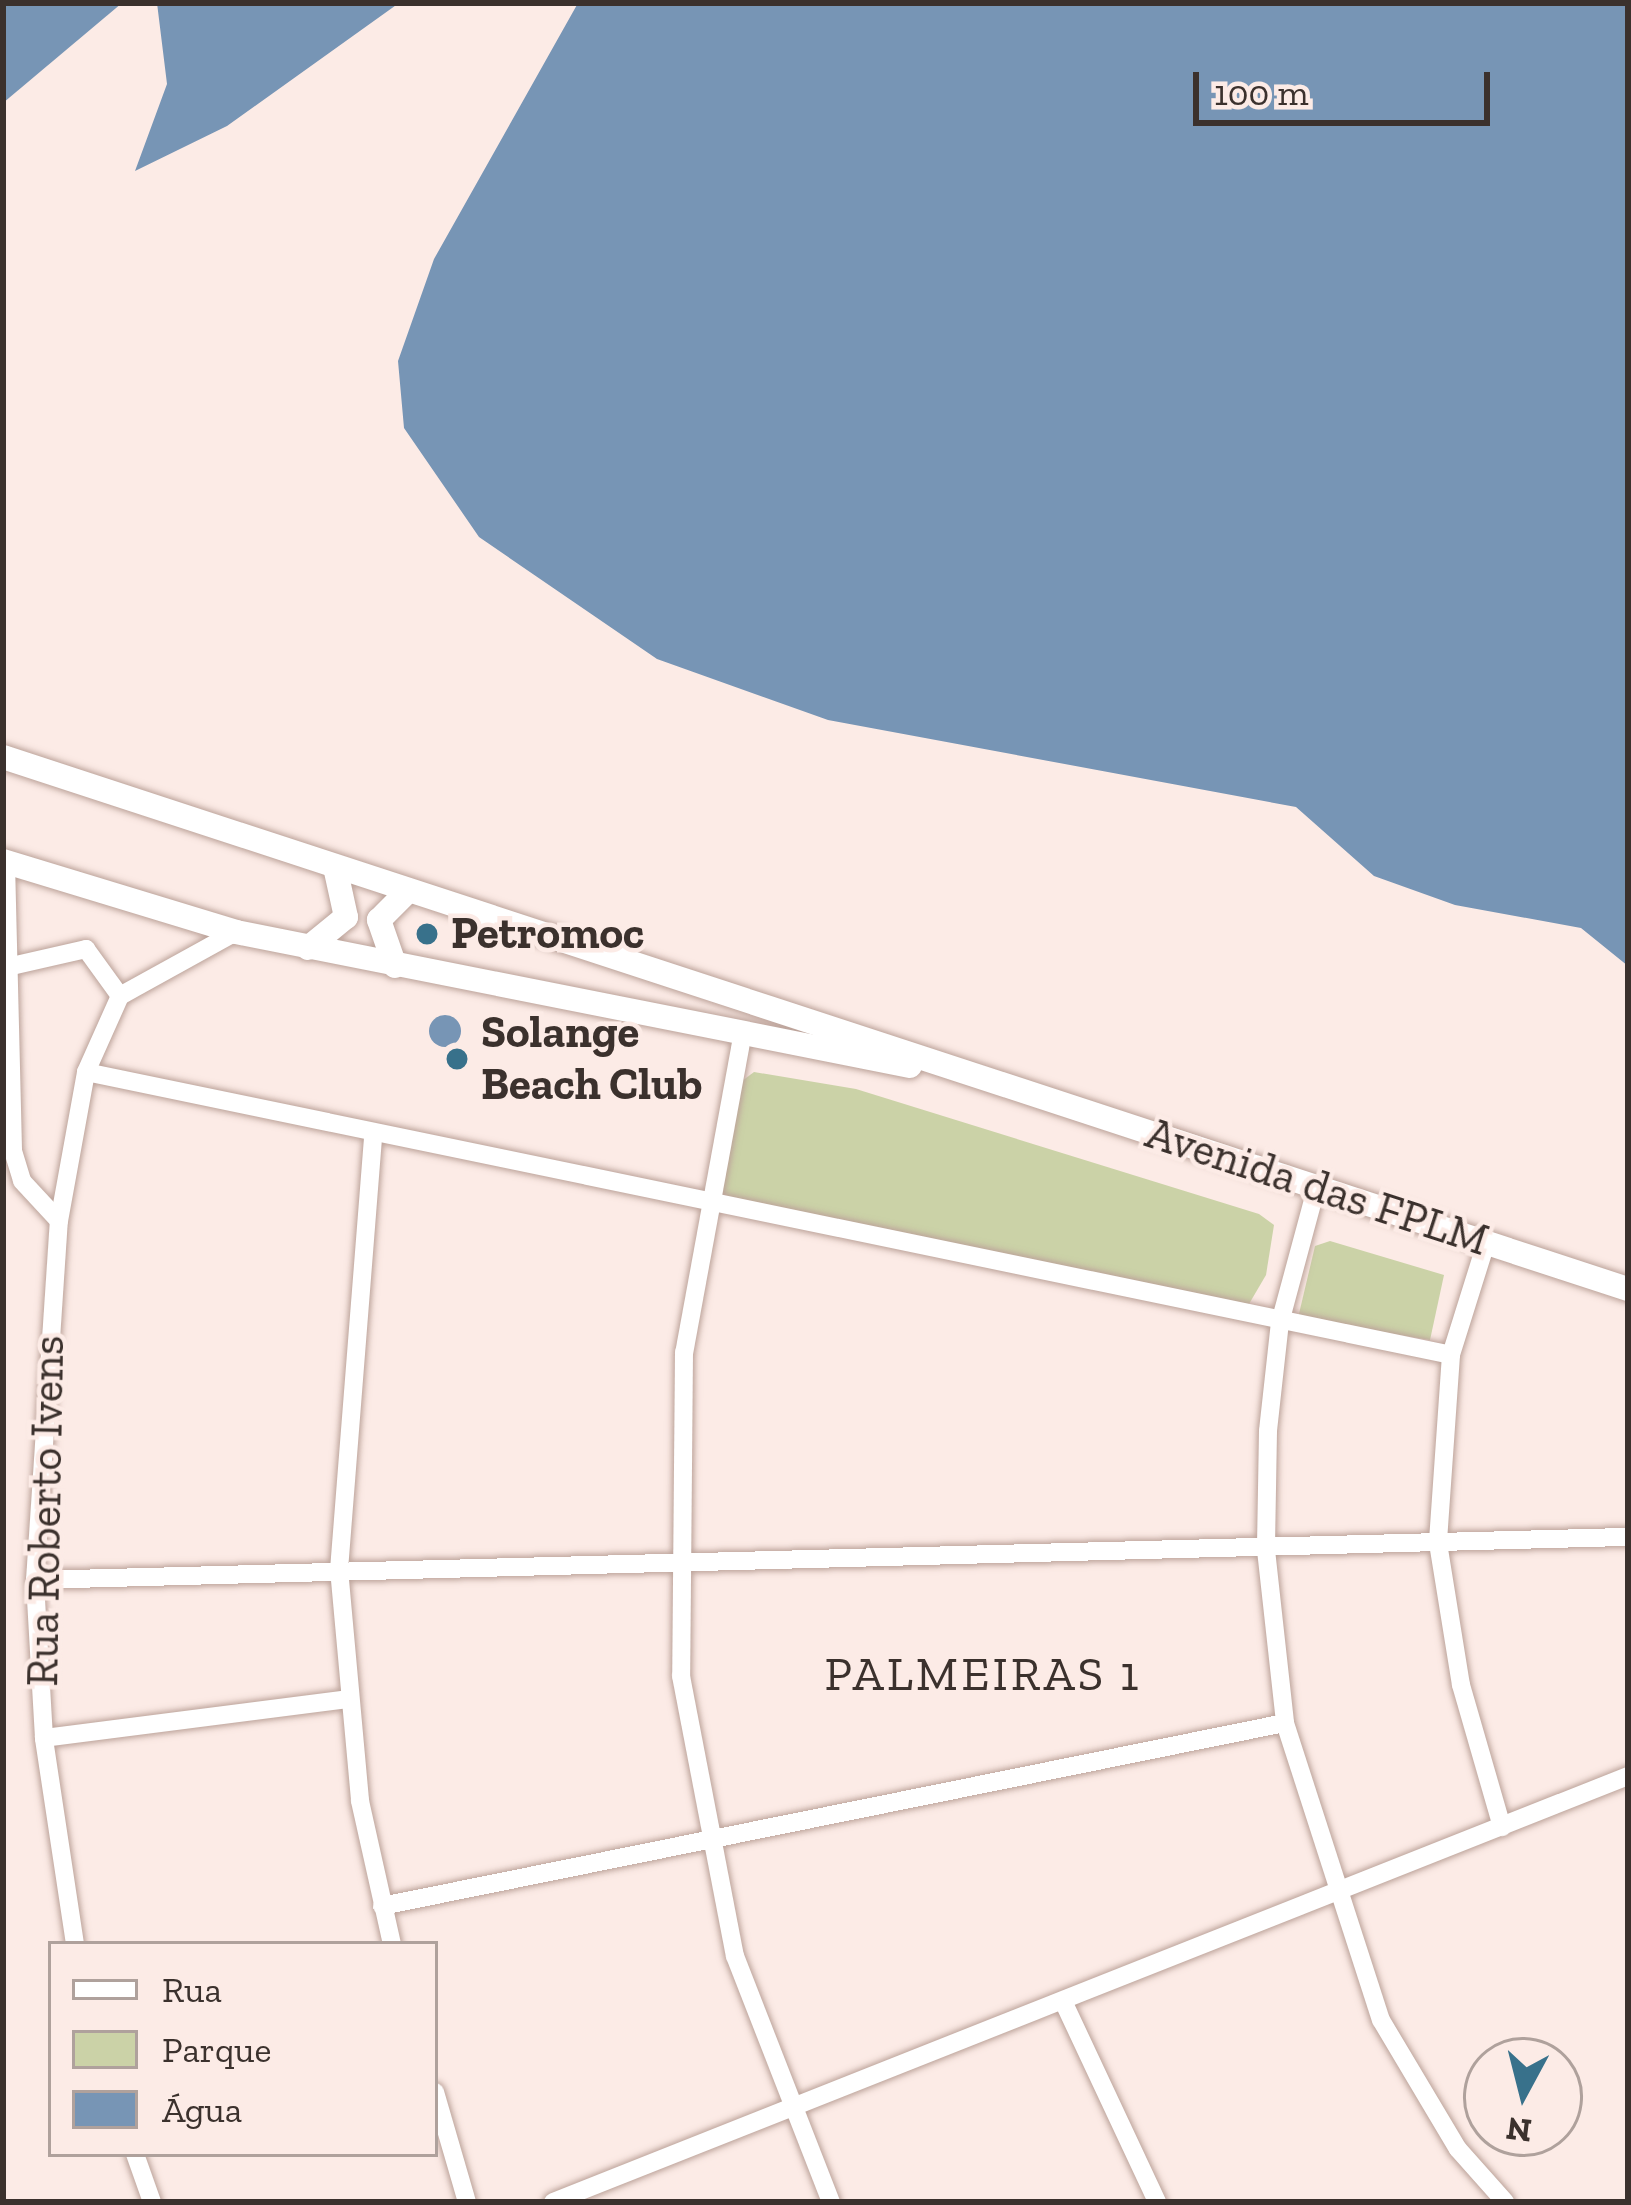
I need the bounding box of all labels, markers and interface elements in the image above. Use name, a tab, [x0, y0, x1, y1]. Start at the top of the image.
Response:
scale bar	[1199, 48, 1496, 122]
text: 100 m	[1214, 71, 1309, 114]
place label: Petromoc	[451, 907, 644, 961]
marker: Petromoc	[414, 921, 440, 947]
place label: Solange Beach Club	[481, 1006, 702, 1112]
marker: Solange Beach Club	[444, 1046, 470, 1072]
street label: Avenida das FPLM	[1139, 1106, 1495, 1268]
street label: Rua Roberto Ivens	[16, 1335, 76, 1687]
district label: PALMEIRAS 1	[824, 1645, 1142, 1703]
legend	[48, 1941, 438, 2157]
text: Rua	[162, 1968, 222, 2011]
text: Parque	[162, 2028, 271, 2071]
north arrow	[1463, 2037, 1583, 2157]
text: Água	[162, 2088, 242, 2131]
text: N	[1504, 2109, 1534, 2151]

